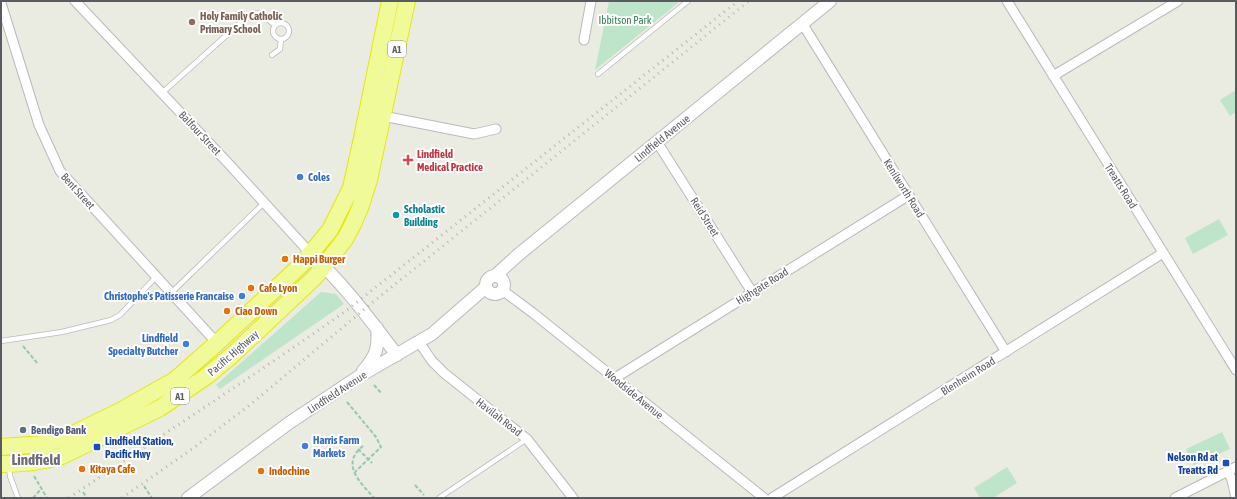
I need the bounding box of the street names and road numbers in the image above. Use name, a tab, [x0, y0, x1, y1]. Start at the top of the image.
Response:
road number: A1	[388, 41, 406, 57]
street label: Balfour Street	[177, 109, 223, 157]
street label: Lindfield Avenue	[632, 112, 692, 164]
street label: Kenilworth Road	[881, 157, 927, 219]
street label: Treatts Road	[1103, 162, 1139, 210]
street label: Bent Street	[59, 171, 97, 211]
street label: Reid Street	[688, 195, 722, 239]
street label: Highgate Road	[734, 265, 790, 307]
street label: Pacific Highway	[205, 327, 261, 378]
street label: Blenheim Road	[939, 355, 997, 397]
street label: Woodside Avenue	[602, 367, 666, 421]
street label: Lindfield Avenue	[305, 368, 369, 416]
road number: A1	[171, 388, 189, 404]
street label: Havilah Road	[474, 396, 524, 438]

